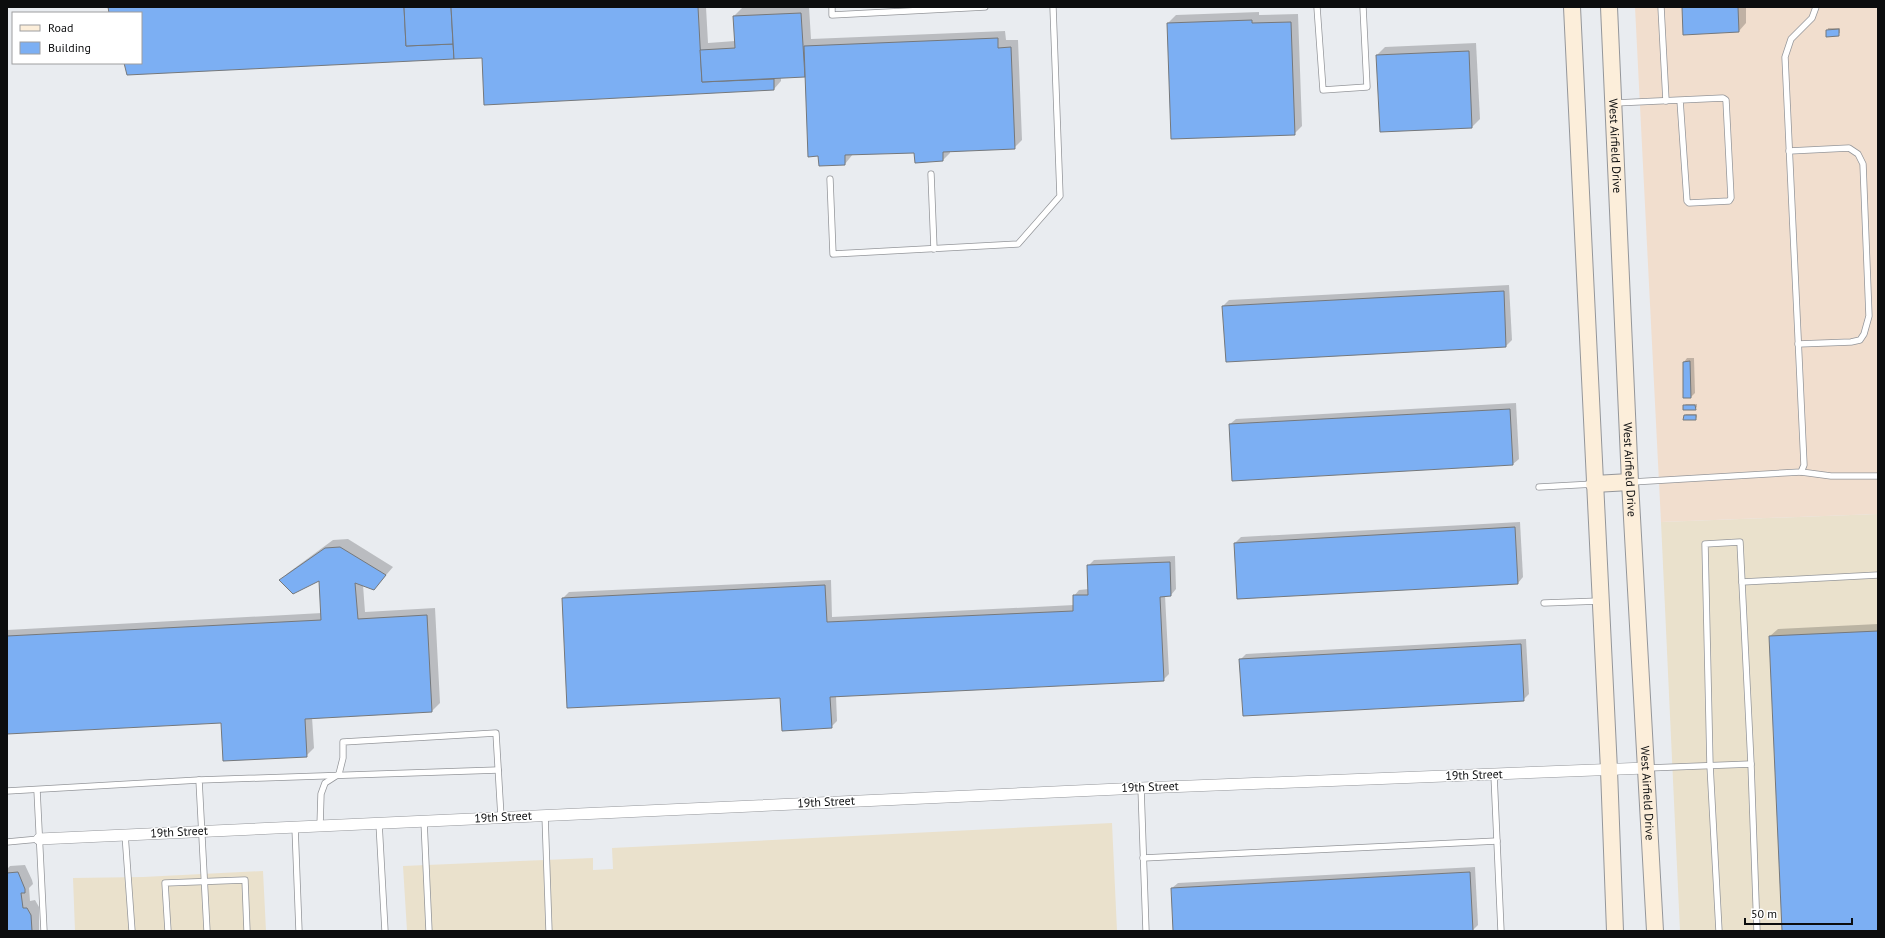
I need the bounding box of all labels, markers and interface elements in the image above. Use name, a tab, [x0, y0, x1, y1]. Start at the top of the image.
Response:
legend	[12, 12, 142, 64]
text: Road	[48, 20, 73, 35]
text: Building	[48, 40, 91, 55]
street label: West Airfield Drive	[1606, 98, 1625, 193]
street label: West Airfield Drive	[1620, 422, 1640, 517]
street label: West Airfield Drive	[1638, 745, 1658, 841]
street label: 19th Street	[1445, 766, 1503, 783]
street label: 19th Street	[1121, 778, 1179, 795]
street label: 19th Street	[797, 793, 855, 810]
street label: 19th Street	[474, 808, 532, 825]
street label: 19th Street	[150, 823, 208, 840]
scale bar	[1745, 900, 1852, 926]
text: 50 m	[1751, 906, 1777, 921]

